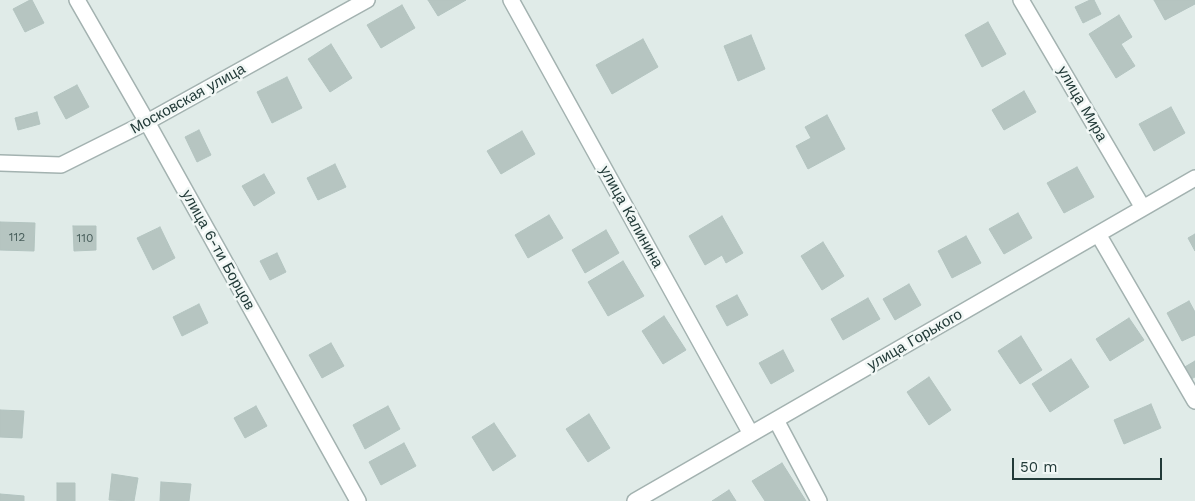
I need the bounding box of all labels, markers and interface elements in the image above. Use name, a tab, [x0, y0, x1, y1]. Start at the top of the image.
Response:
street label: Московская улица	[127, 60, 249, 138]
street label: улица Мира	[1053, 63, 1111, 145]
street label: улица Калинина	[596, 163, 666, 271]
street label: улица 6-ти Борцов	[177, 187, 259, 313]
house number: 112	[9, 230, 25, 244]
house number: 110	[77, 231, 93, 245]
street label: улица Горького	[864, 306, 966, 374]
scale bar	[1015, 448, 1165, 480]
text: 50 m	[1020, 458, 1057, 476]

